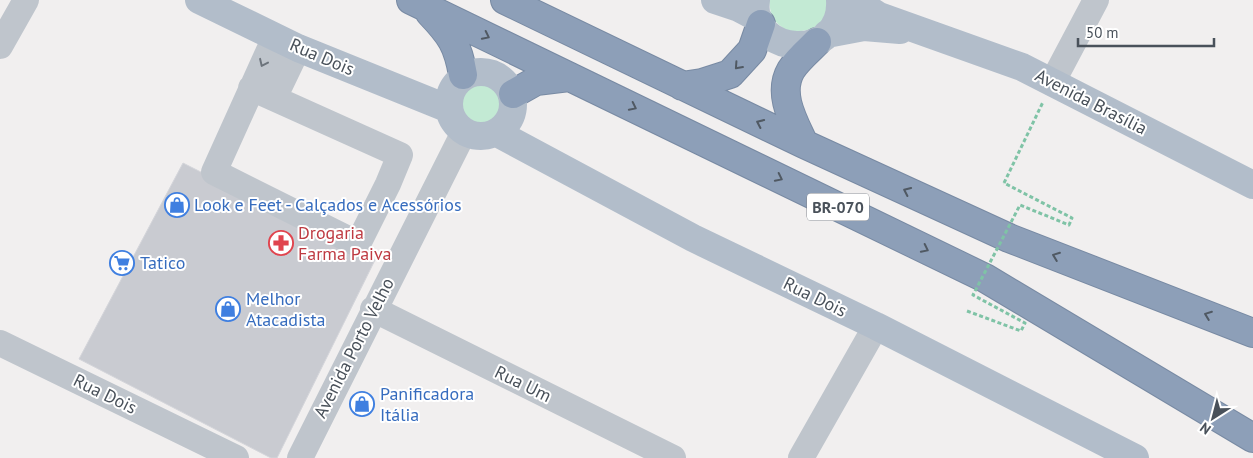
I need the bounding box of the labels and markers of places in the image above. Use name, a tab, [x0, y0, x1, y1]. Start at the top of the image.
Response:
shop icon: Look e Feet - Calçados e Acessórios	[164, 192, 190, 218]
place label: Look e Feet - Calçados e Acessórios	[194, 193, 462, 216]
place label: Drogaria Farma Paiva	[298, 221, 392, 265]
pharmacy icon: Drogaria Farma Paiva	[268, 230, 294, 256]
supermarket icon: Tatico	[109, 250, 135, 276]
place label: Tatico	[140, 251, 185, 274]
place label: Melhor Atacadista	[246, 287, 325, 331]
shop icon: Melhor Atacadista	[215, 296, 241, 322]
place label: Panificadora Itália	[380, 382, 474, 426]
shop icon: Panificadora Itália	[349, 391, 375, 417]

